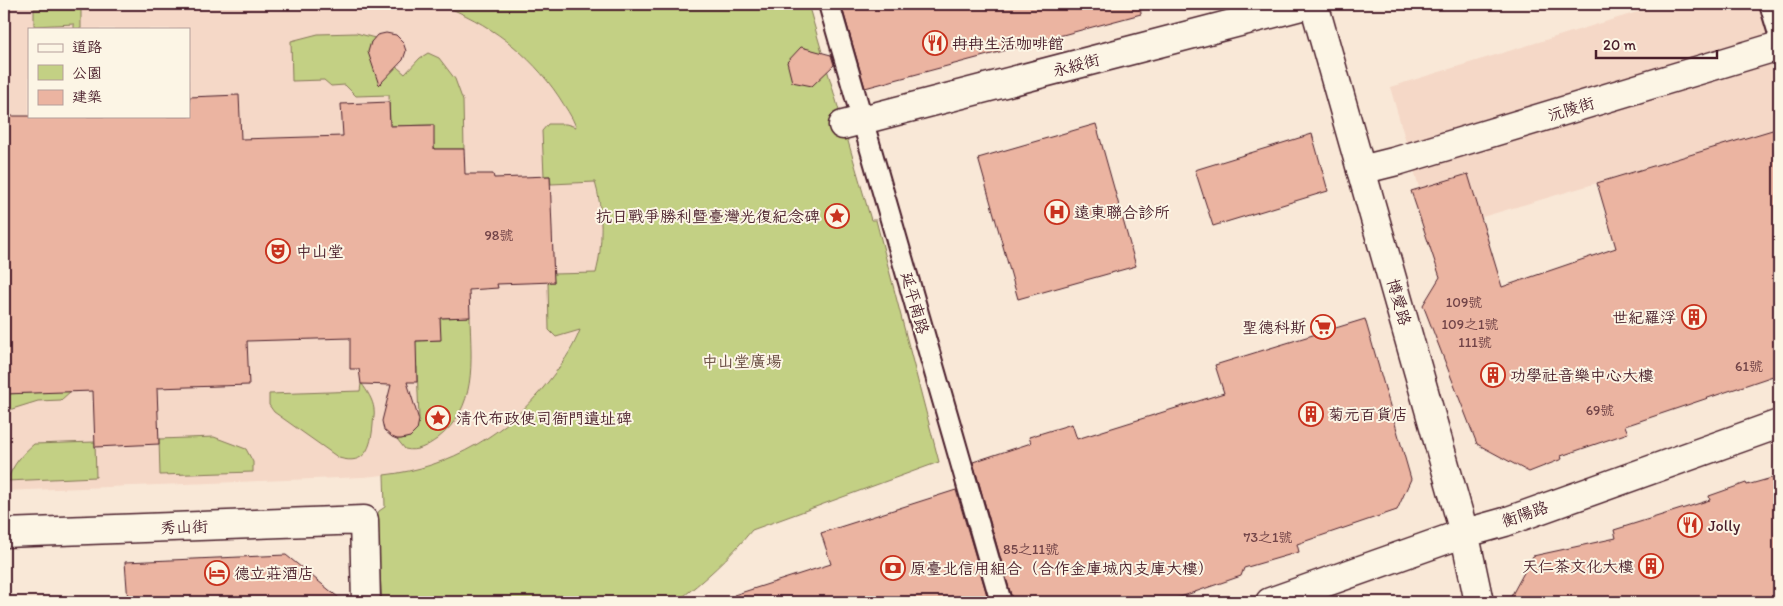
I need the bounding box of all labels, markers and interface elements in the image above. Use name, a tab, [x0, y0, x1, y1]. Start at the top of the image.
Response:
legend	[28, 28, 190, 118]
scale bar	[1596, 28, 1717, 60]
restaurant icon: 冉冉生活咖啡館	[922, 30, 948, 56]
place label: 冉冉生活咖啡館	[952, 34, 1064, 53]
text: 20 m	[1603, 36, 1637, 54]
text: 道路	[72, 38, 102, 56]
street label: 永綏街	[1050, 50, 1102, 80]
text: 公園	[72, 64, 102, 82]
text: 建築	[72, 88, 102, 106]
street label: 沅陵街	[1545, 93, 1597, 125]
hospital icon: 遠東聯合診所	[1044, 199, 1070, 225]
place icon: 抗日戰爭勝利暨臺灣光復紀念碑	[824, 203, 850, 229]
place label: 遠東聯合診所	[1074, 203, 1170, 222]
place label: 抗日戰爭勝利暨臺灣光復紀念碑	[596, 207, 820, 226]
house number: 98號	[485, 227, 514, 244]
theatre icon: 中山堂	[265, 238, 291, 264]
place label: 中山堂	[296, 242, 344, 261]
street label: 延平南路	[897, 270, 933, 336]
street label: 博愛路	[1383, 276, 1415, 328]
house number: 109號	[1446, 294, 1482, 311]
building icon: 世紀羅浮	[1681, 304, 1707, 330]
place label: 世紀羅浮	[1612, 308, 1676, 327]
supermarket icon: 聖德科斯	[1310, 314, 1336, 340]
house number: 109之1號	[1442, 316, 1498, 333]
place label: 聖德科斯	[1242, 318, 1306, 337]
house number: 111號	[1458, 334, 1492, 351]
park label: 中山堂廣場	[702, 352, 782, 371]
house number: 61號	[1735, 358, 1763, 375]
building icon: 功學社音樂中心大樓	[1480, 362, 1506, 388]
place label: 功學社音樂中心大樓	[1510, 366, 1654, 385]
building icon: 菊元百貨店	[1298, 401, 1324, 427]
house number: 69號	[1586, 402, 1614, 419]
place icon: 清代布政使司衙門遺址碑	[425, 405, 451, 431]
place label: 菊元百貨店	[1328, 405, 1408, 424]
place label: 清代布政使司衙門遺址碑	[456, 409, 632, 428]
street label: 衡陽路	[1499, 497, 1551, 531]
restaurant icon: Jolly	[1677, 512, 1703, 538]
place label: Jolly	[1708, 516, 1741, 535]
street label: 秀山街	[160, 517, 208, 537]
house number: 73之1號	[1243, 529, 1293, 546]
house number: 85之11號	[1003, 541, 1059, 558]
building icon: 天仁茶文化大樓	[1638, 553, 1664, 579]
bank icon: 原臺北信用組合（合作金庫城內支庫大樓）	[880, 555, 906, 581]
place label: 天仁茶文化大樓	[1522, 557, 1634, 576]
place label: 原臺北信用組合（合作金庫城內支庫大樓）	[910, 559, 1214, 578]
hotel icon: 德立莊酒店	[204, 560, 230, 586]
place label: 德立莊酒店	[234, 564, 314, 583]

